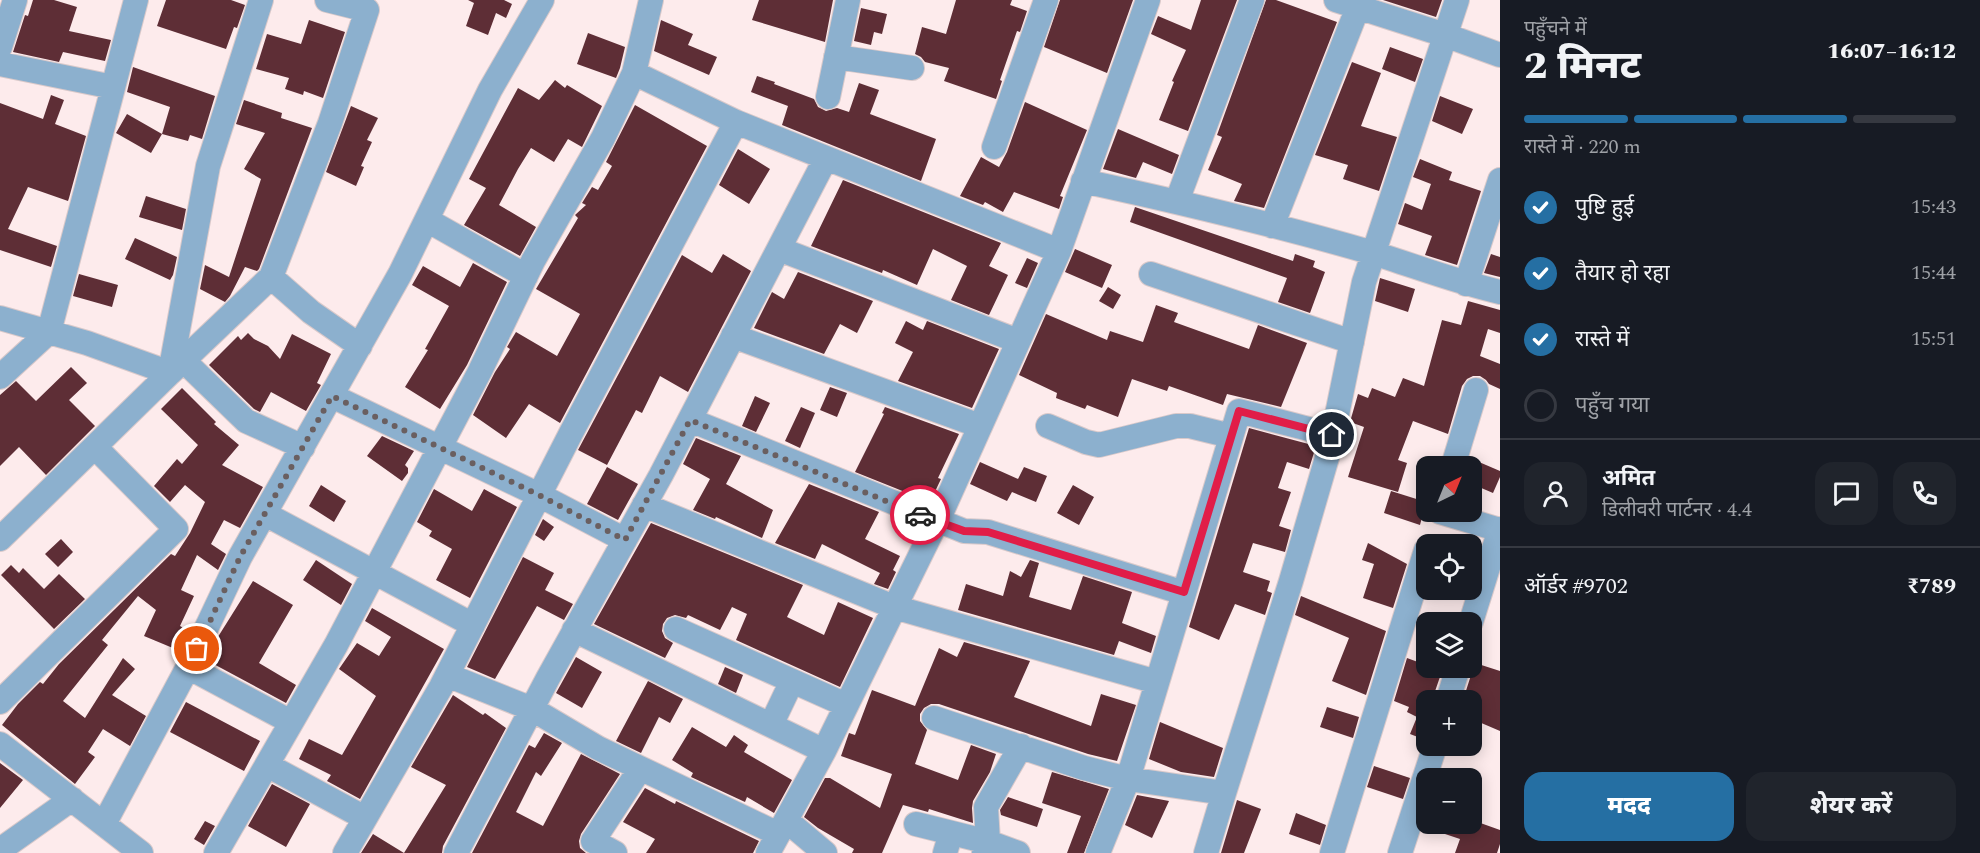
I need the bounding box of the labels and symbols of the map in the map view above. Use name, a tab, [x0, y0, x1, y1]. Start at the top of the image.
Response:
pin	[1306, 409, 1357, 460]
north arrow	[1416, 456, 1482, 522]
courier	[890, 485, 950, 545]
pin	[171, 623, 222, 674]

